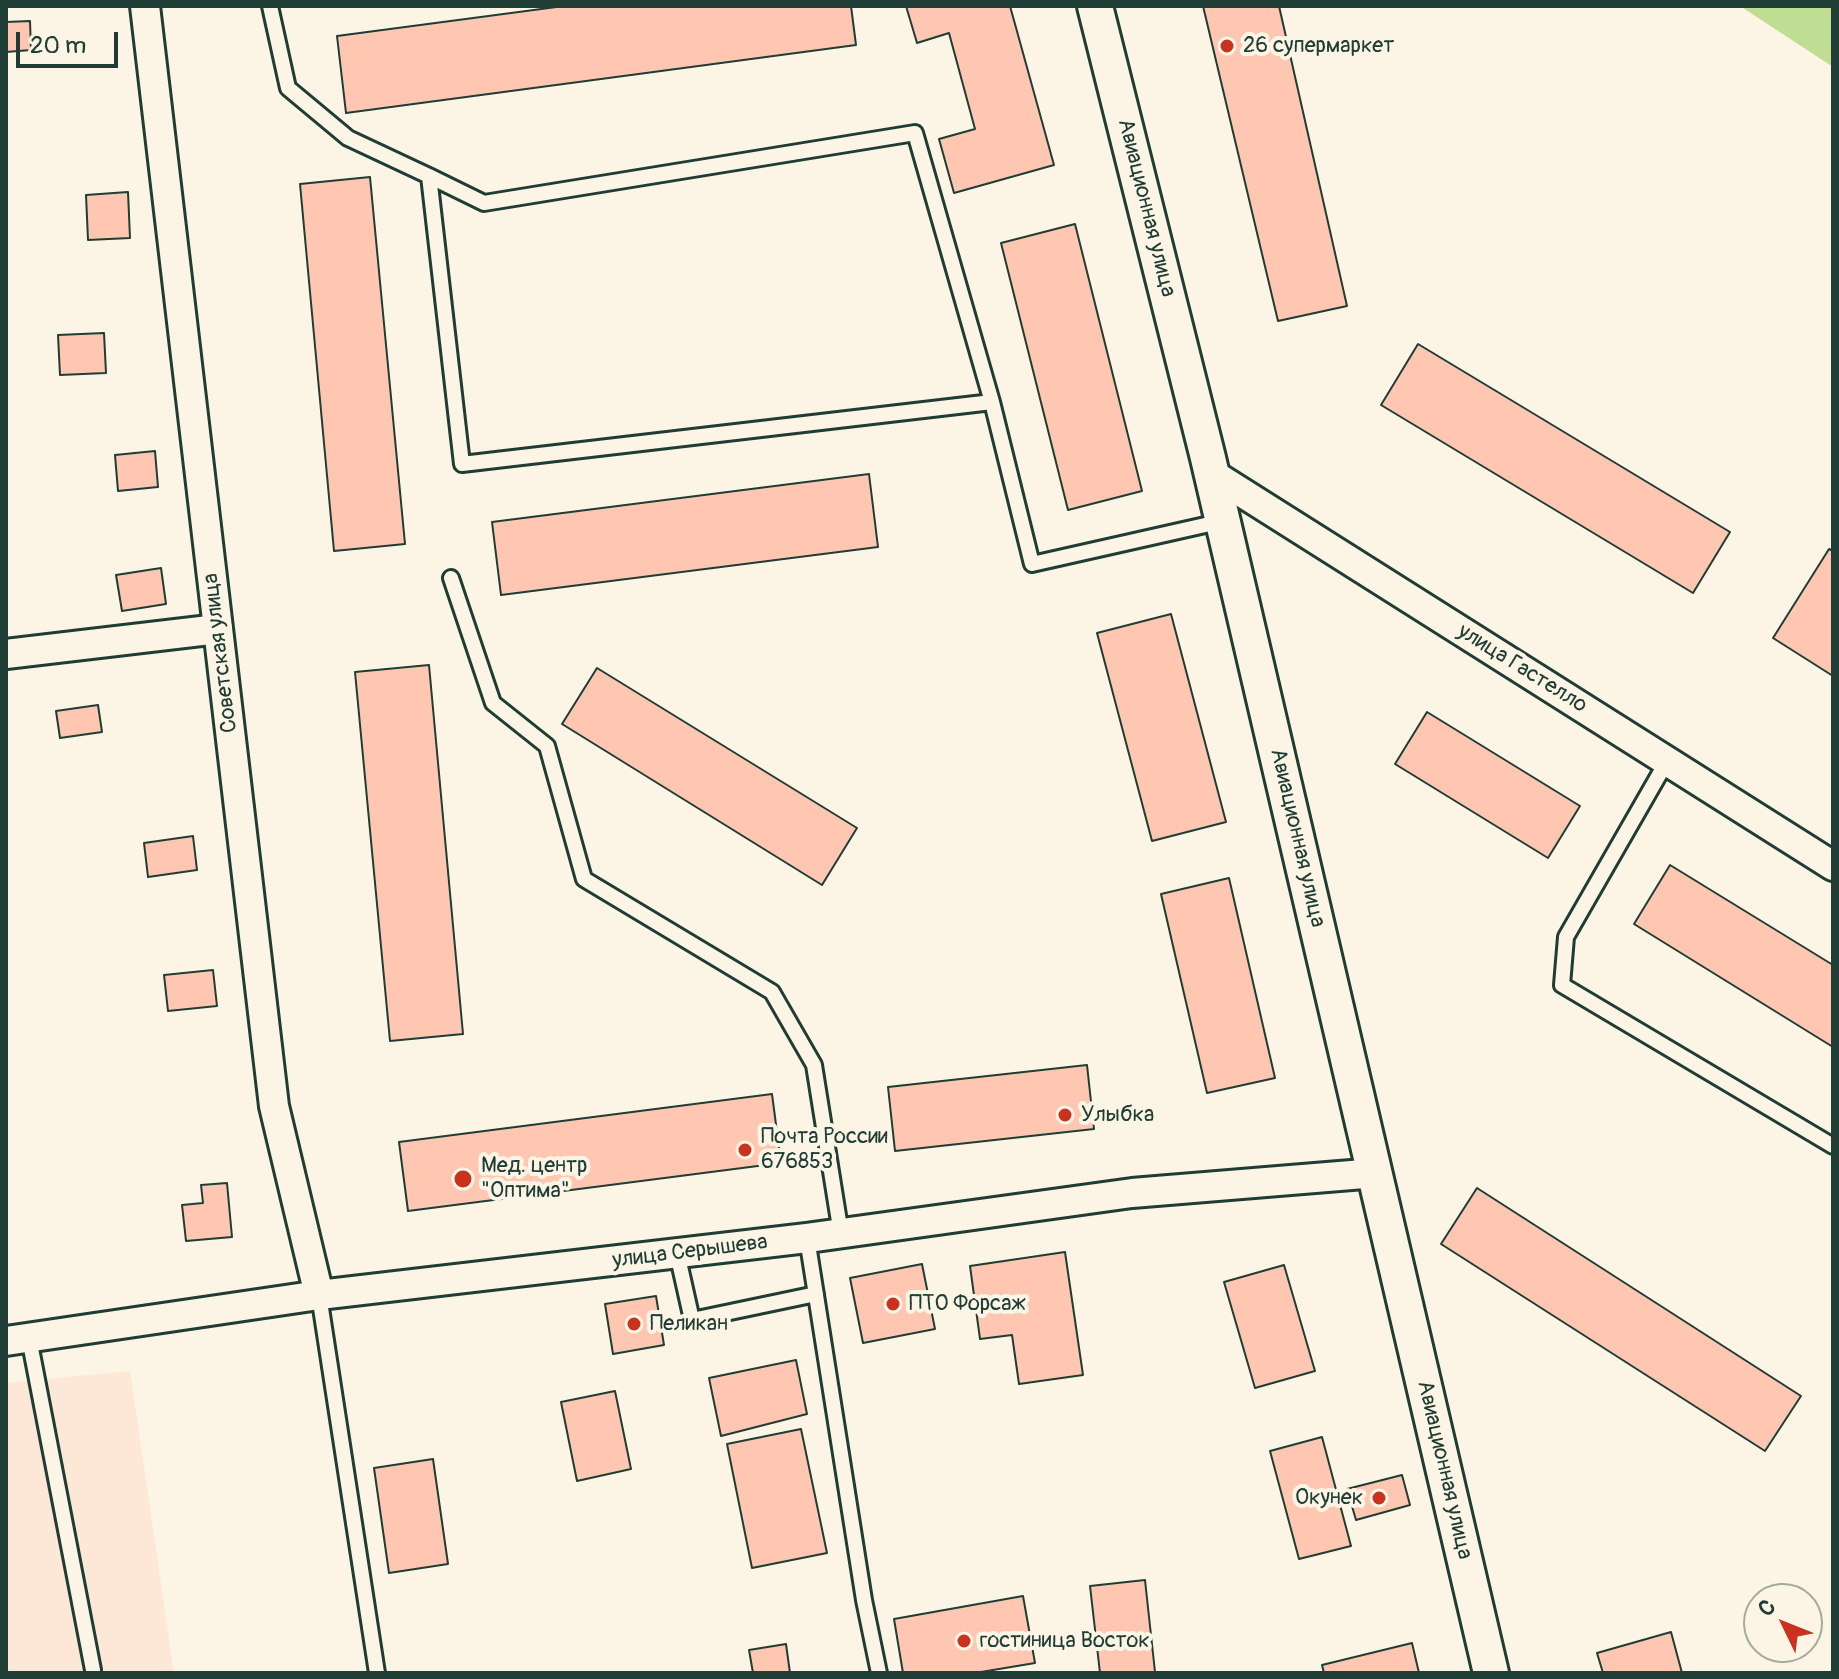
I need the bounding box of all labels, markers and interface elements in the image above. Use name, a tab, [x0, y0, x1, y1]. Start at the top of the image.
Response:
scale bar	[20, 16, 122, 66]
text: 20 m	[30, 31, 86, 60]
place label: 26 супермаркет	[1243, 33, 1394, 59]
marker: 26 супермаркет	[1218, 37, 1236, 55]
street label: Авиационная улица	[1111, 116, 1181, 300]
street label: Советская улица	[198, 572, 244, 734]
street label: улица Гастелло	[1452, 619, 1592, 719]
street label: Авиационная улица	[1264, 746, 1330, 930]
place label: Улыбка	[1081, 1102, 1154, 1128]
marker: Улыбка	[1056, 1106, 1074, 1124]
place label: Почта России 676853	[761, 1124, 888, 1176]
marker: Почта России 676853	[736, 1141, 754, 1159]
place label: Мед. центр "Оптима"	[481, 1153, 588, 1204]
marker: Мед. центр "Оптима"	[452, 1168, 474, 1190]
street label: улица Серышева	[611, 1229, 769, 1275]
place label: ПТО Форсаж	[909, 1291, 1026, 1317]
marker: ПТО Форсаж	[884, 1295, 902, 1313]
place label: Пеликан	[650, 1311, 728, 1337]
marker: Пеликан	[625, 1315, 643, 1333]
street label: Авиационная улица	[1411, 1378, 1477, 1562]
place label: Окунек	[1295, 1485, 1363, 1511]
marker: Окунек	[1370, 1489, 1388, 1507]
north arrow	[1743, 1583, 1823, 1663]
text: С	[1752, 1593, 1782, 1623]
place label: гостиница Восток	[980, 1628, 1150, 1654]
marker: гостиница Восток	[955, 1632, 973, 1650]

